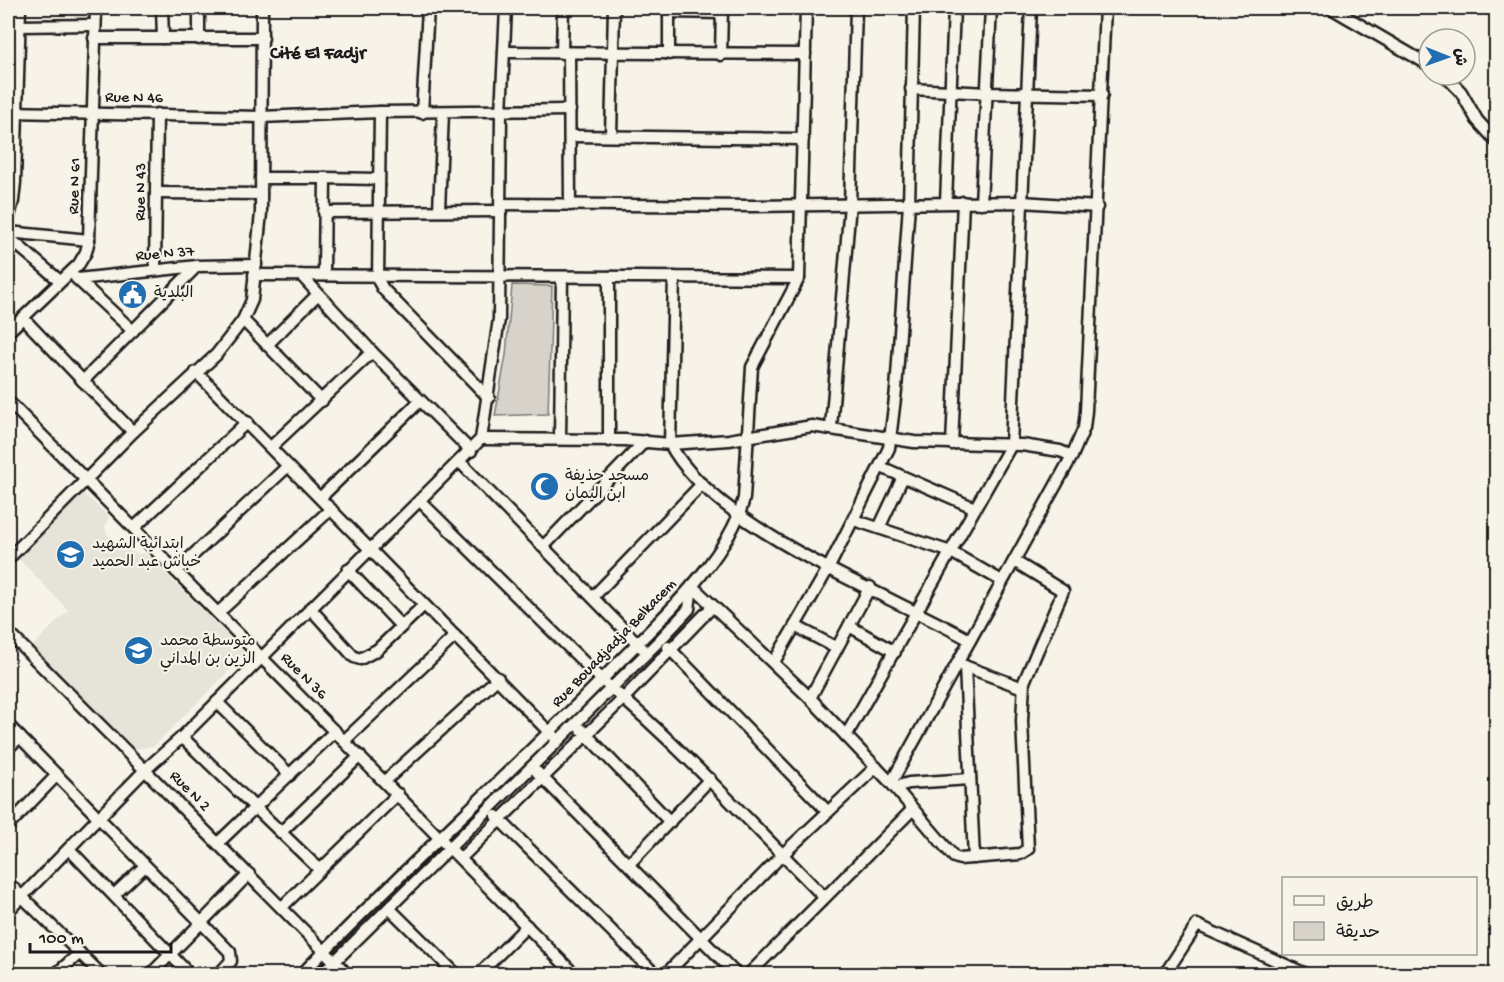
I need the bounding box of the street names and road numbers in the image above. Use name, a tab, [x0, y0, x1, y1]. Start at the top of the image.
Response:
street label: Rue N 46	[105, 89, 164, 109]
street label: Rue N 61	[66, 157, 86, 215]
street label: Rue N 43	[132, 163, 152, 221]
street label: Rue N 37	[135, 243, 196, 267]
street label: Rue Bouadjadja Belkacem	[549, 575, 682, 712]
street label: Rue N 36	[276, 650, 331, 705]
street label: Rue N 2	[165, 768, 214, 817]

